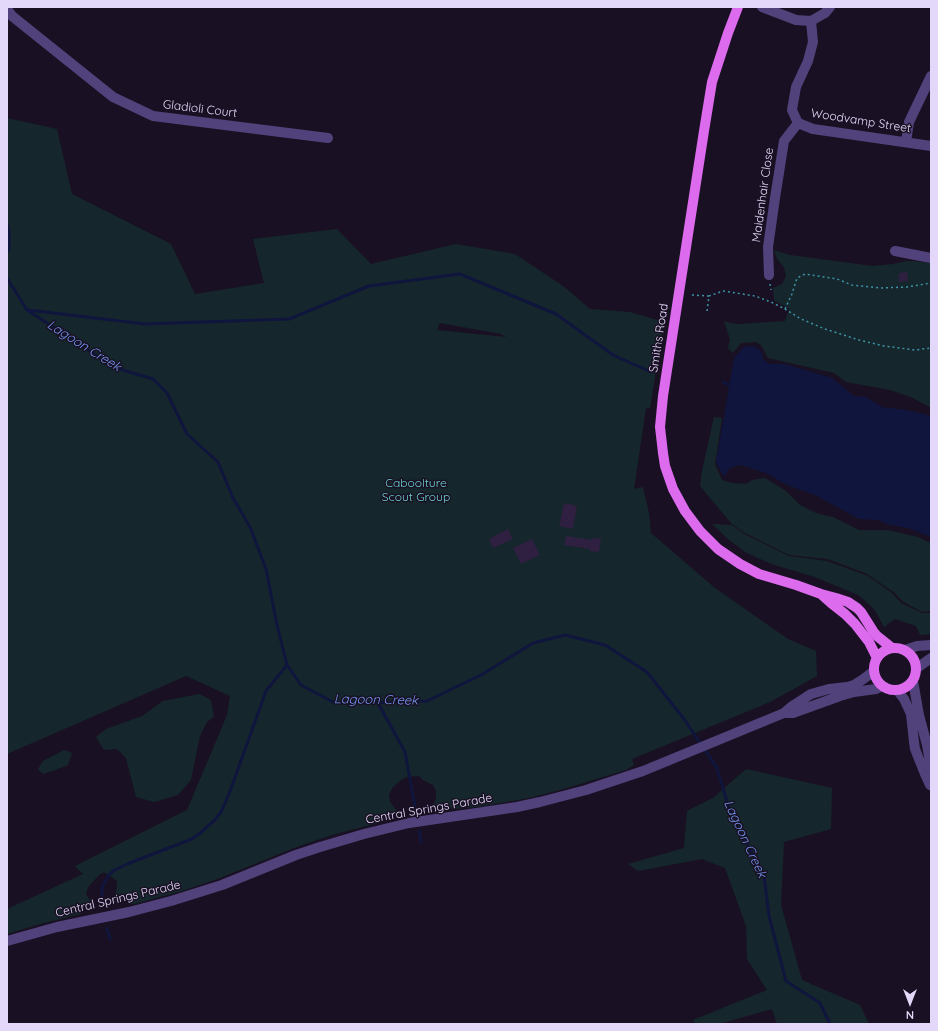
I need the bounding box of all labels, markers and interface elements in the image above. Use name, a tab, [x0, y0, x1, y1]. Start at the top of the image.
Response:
street label: Gladioli Court	[162, 97, 238, 121]
street label: Woodvamp Street	[810, 106, 912, 136]
street label: Maidenhair Close	[749, 147, 777, 243]
street label: Smiths Road	[646, 302, 672, 374]
water label: Lagoon Creek	[44, 317, 124, 375]
park label: Caboolture Scout Group	[382, 476, 450, 504]
water label: Lagoon Creek	[334, 691, 418, 709]
street label: Central Springs Parade	[365, 791, 493, 827]
water label: Lagoon Creek	[720, 798, 770, 880]
street label: Central Springs Parade	[54, 878, 182, 920]
north arrow	[890, 983, 930, 1023]
text: N	[906, 1008, 914, 1022]

